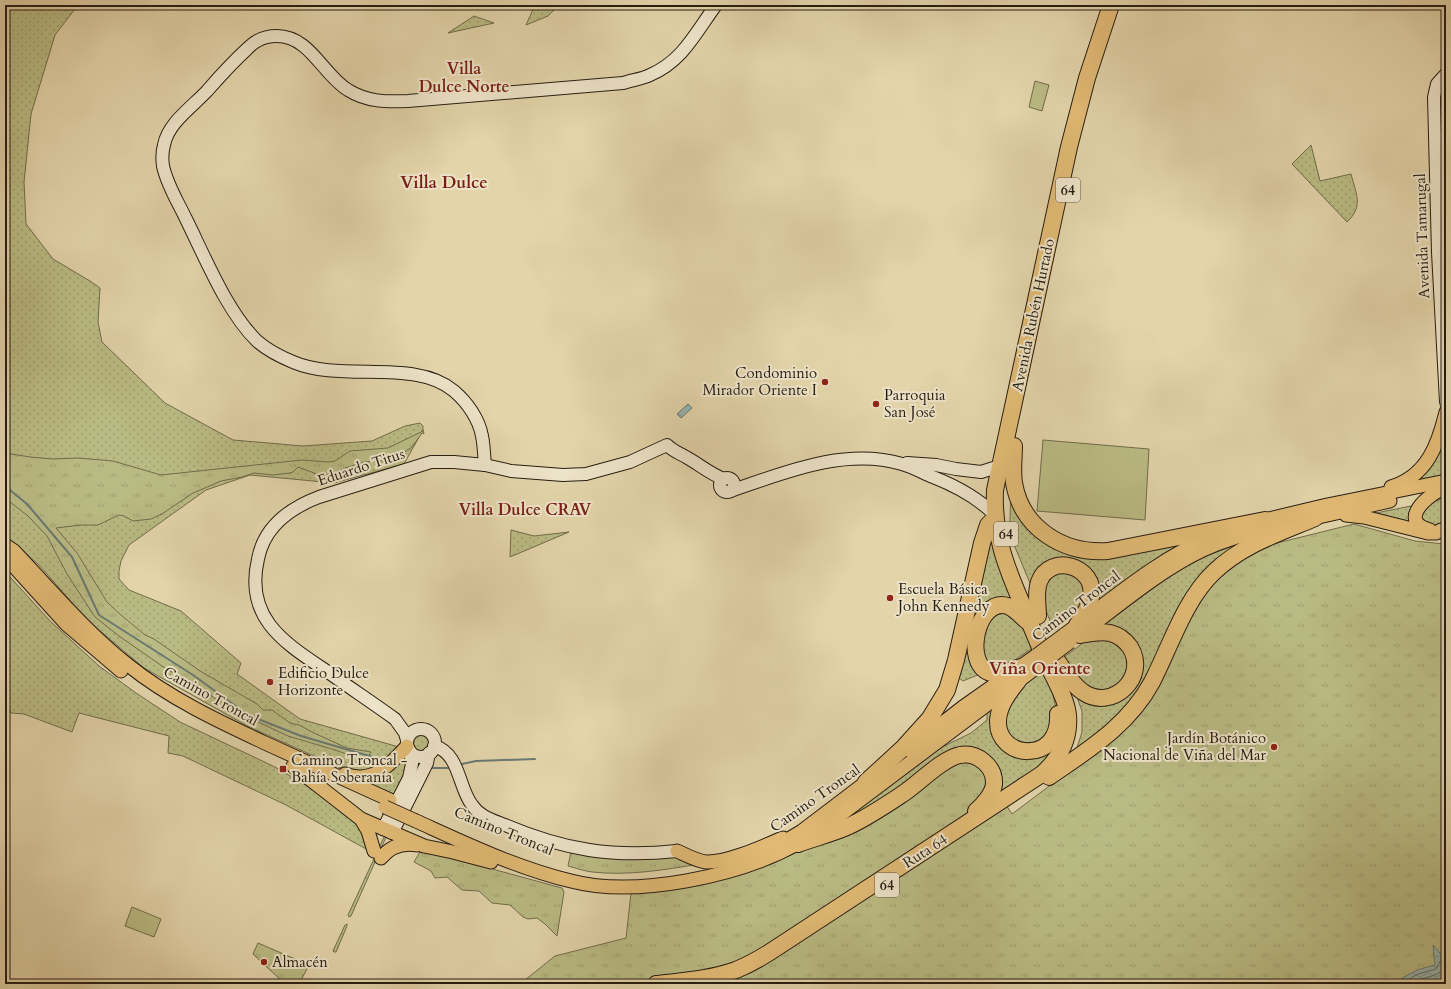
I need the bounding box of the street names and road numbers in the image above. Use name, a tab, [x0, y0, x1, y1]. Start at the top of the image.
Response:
street label: Avenida Tamarugal	[1410, 173, 1434, 299]
road number: 64	[1056, 178, 1080, 202]
street label: Avenida Rubén Hurtado	[1007, 237, 1059, 393]
street label: Eduardo Titus	[315, 443, 407, 491]
road number: 64	[994, 522, 1018, 546]
street label: Camino Troncal	[1028, 566, 1124, 646]
street label: Camino Troncal	[160, 662, 262, 730]
street label: Camino Troncal	[766, 759, 864, 837]
street label: Camino Troncal	[451, 802, 557, 860]
street label: Ruta 64	[899, 829, 951, 873]
road number: 64	[875, 873, 899, 897]

